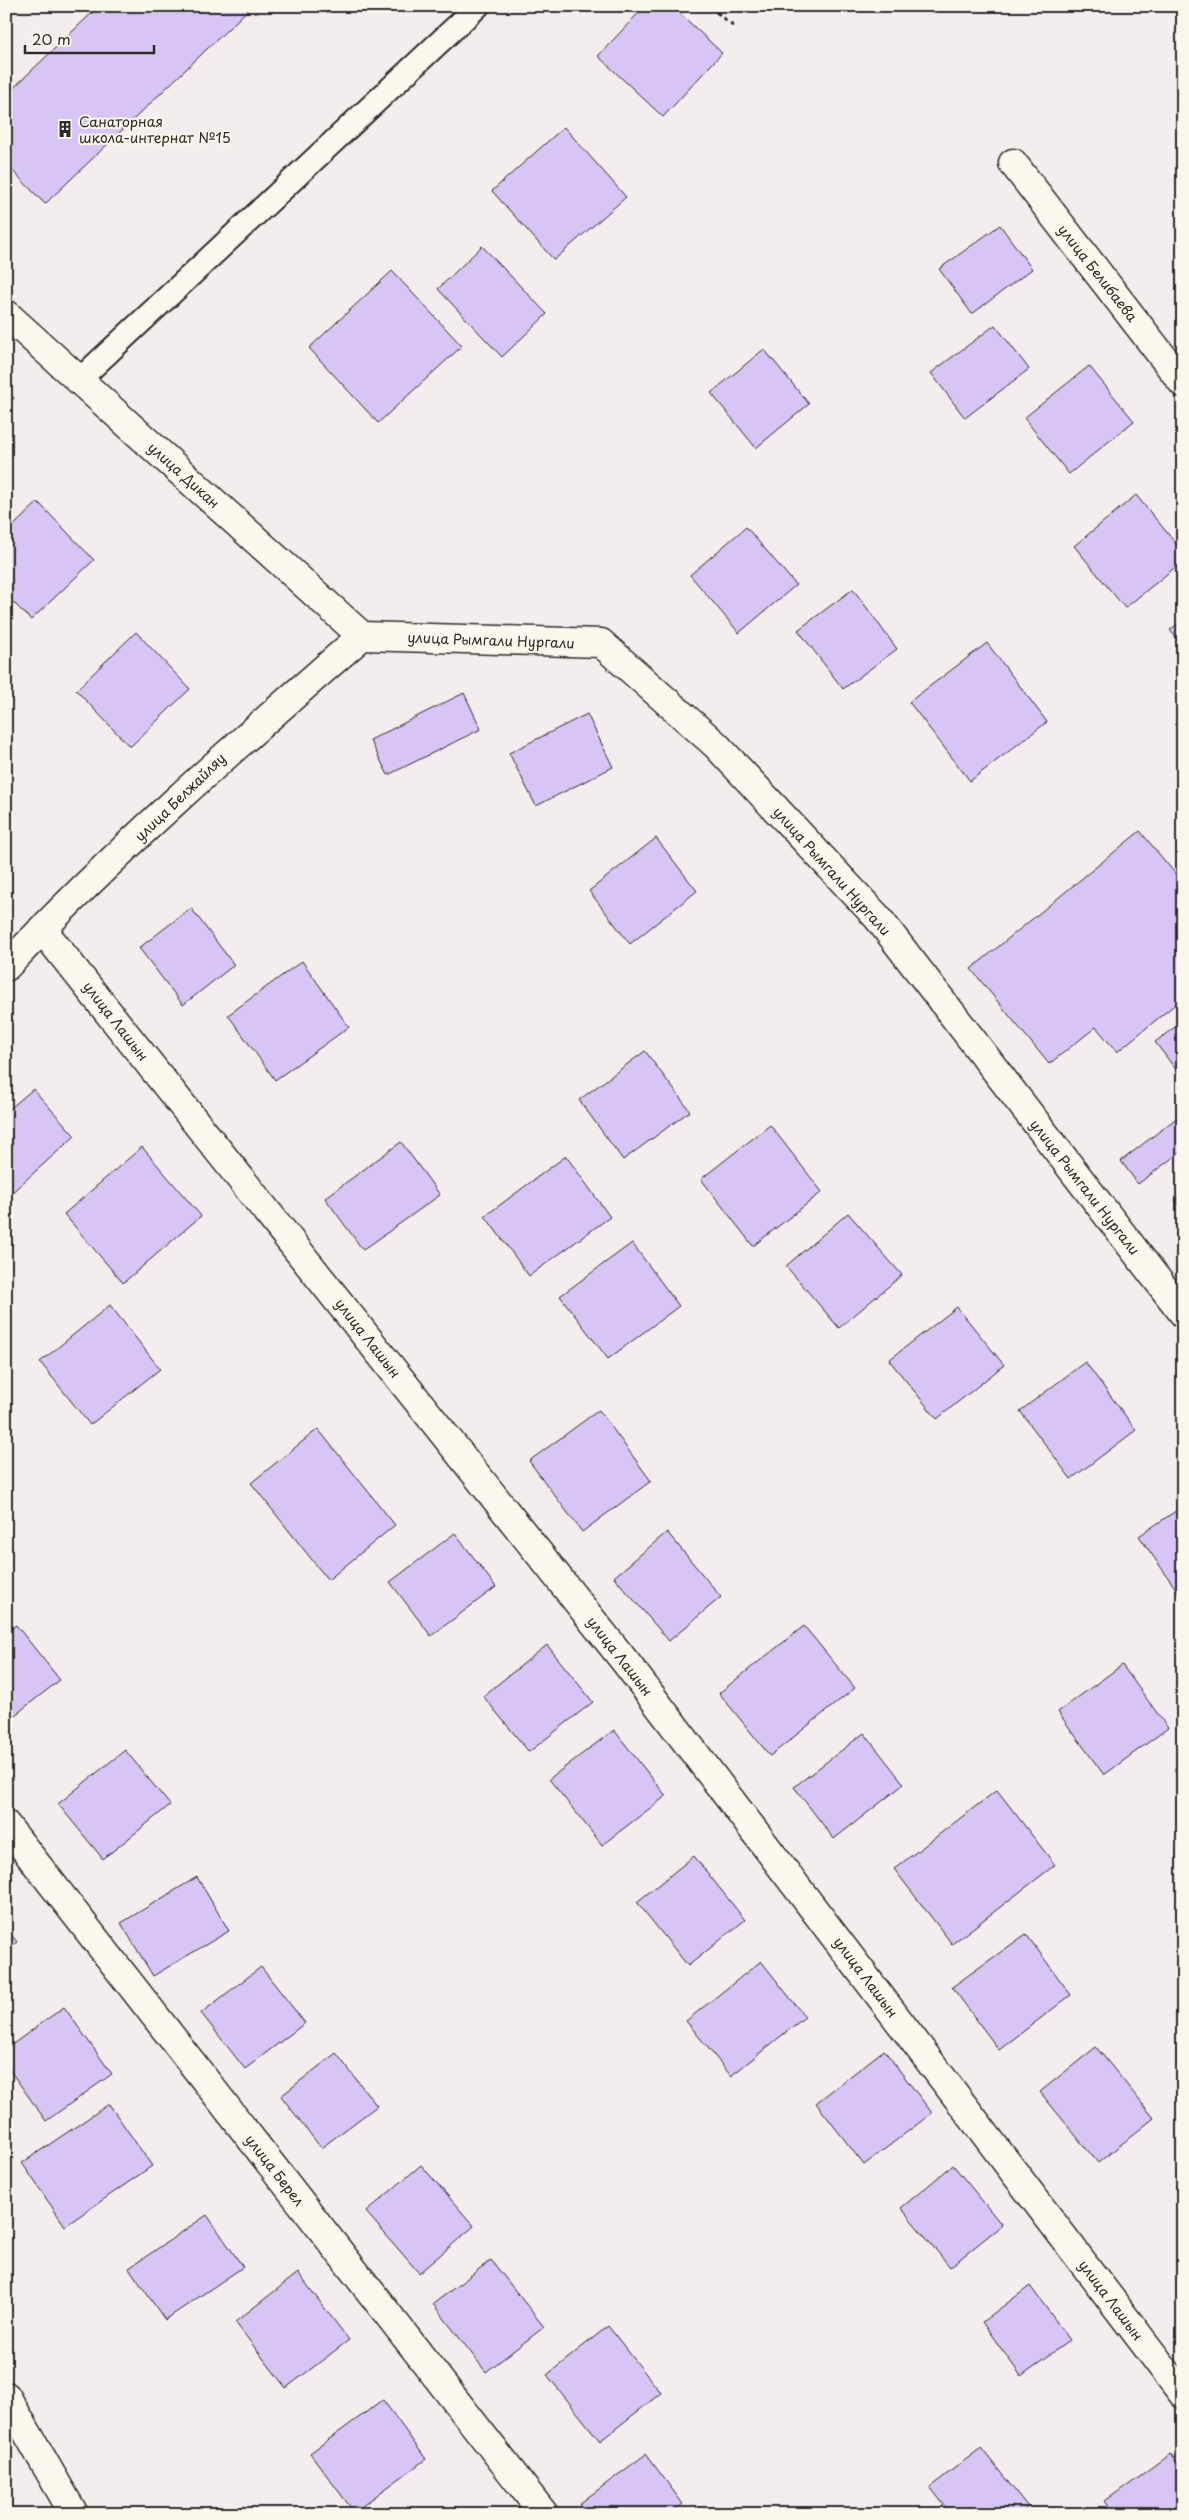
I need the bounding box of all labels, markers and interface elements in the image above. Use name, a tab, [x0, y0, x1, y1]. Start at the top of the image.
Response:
scale bar	[25, 22, 154, 54]
text: 20 m	[32, 27, 71, 50]
place label: Санаторная школа-интернат №15	[79, 111, 231, 148]
building icon: Санаторная школа-интернат №15	[55, 119, 75, 139]
street label: улица Белибаева	[1053, 220, 1143, 326]
street label: улица Дикан	[143, 437, 225, 513]
street label: улица Рымгали Нургали	[407, 627, 575, 653]
street label: улица Белжайляу	[130, 748, 230, 846]
street label: улица Рымгали Нургали	[768, 802, 896, 940]
street label: улица Лашын	[78, 977, 154, 1065]
street label: улица Рымгали Нургали	[1025, 1115, 1145, 1259]
street label: улица Лашын	[330, 1294, 406, 1382]
street label: улица Лашын	[582, 1612, 658, 1700]
street label: улица Лашын	[829, 1932, 903, 2022]
street label: улица Берел	[240, 2130, 310, 2210]
street label: улица Лашын	[1074, 2255, 1148, 2345]

